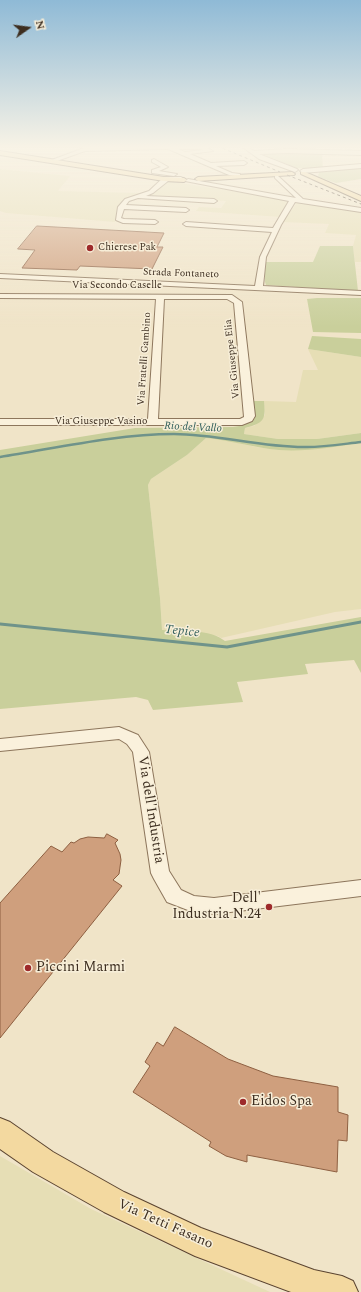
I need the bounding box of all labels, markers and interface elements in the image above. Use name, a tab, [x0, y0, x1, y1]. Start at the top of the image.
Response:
north arrow	[8, 8, 48, 48]
text: N	[31, 19, 49, 31]
place label: Chierese Pak	[98, 242, 156, 254]
marker: Chierese Pak	[85, 243, 95, 253]
street label: Strada Fontaneto	[143, 267, 219, 281]
street label: Via Secondo Caselle	[72, 280, 162, 292]
street label: Via Fratelli Gambino	[136, 312, 154, 406]
street label: Via Giuseppe Elia	[223, 319, 243, 399]
street label: Via Giuseppe Vasino	[55, 416, 147, 428]
water label: Rio del Vallo	[164, 420, 222, 436]
water label: Tepice	[164, 622, 200, 642]
street label: Via dell'Industria	[133, 755, 167, 865]
place label: Dell' Industria N.24	[172, 891, 261, 924]
marker: Dell' Industria N.24	[264, 902, 274, 912]
place label: Piccini Marmi	[36, 960, 125, 976]
marker: Piccini Marmi	[23, 963, 33, 973]
place label: Eidos Spa	[251, 1094, 312, 1110]
marker: Eidos Spa	[238, 1097, 248, 1107]
street label: Via Tetti Fasano	[115, 1197, 215, 1253]

